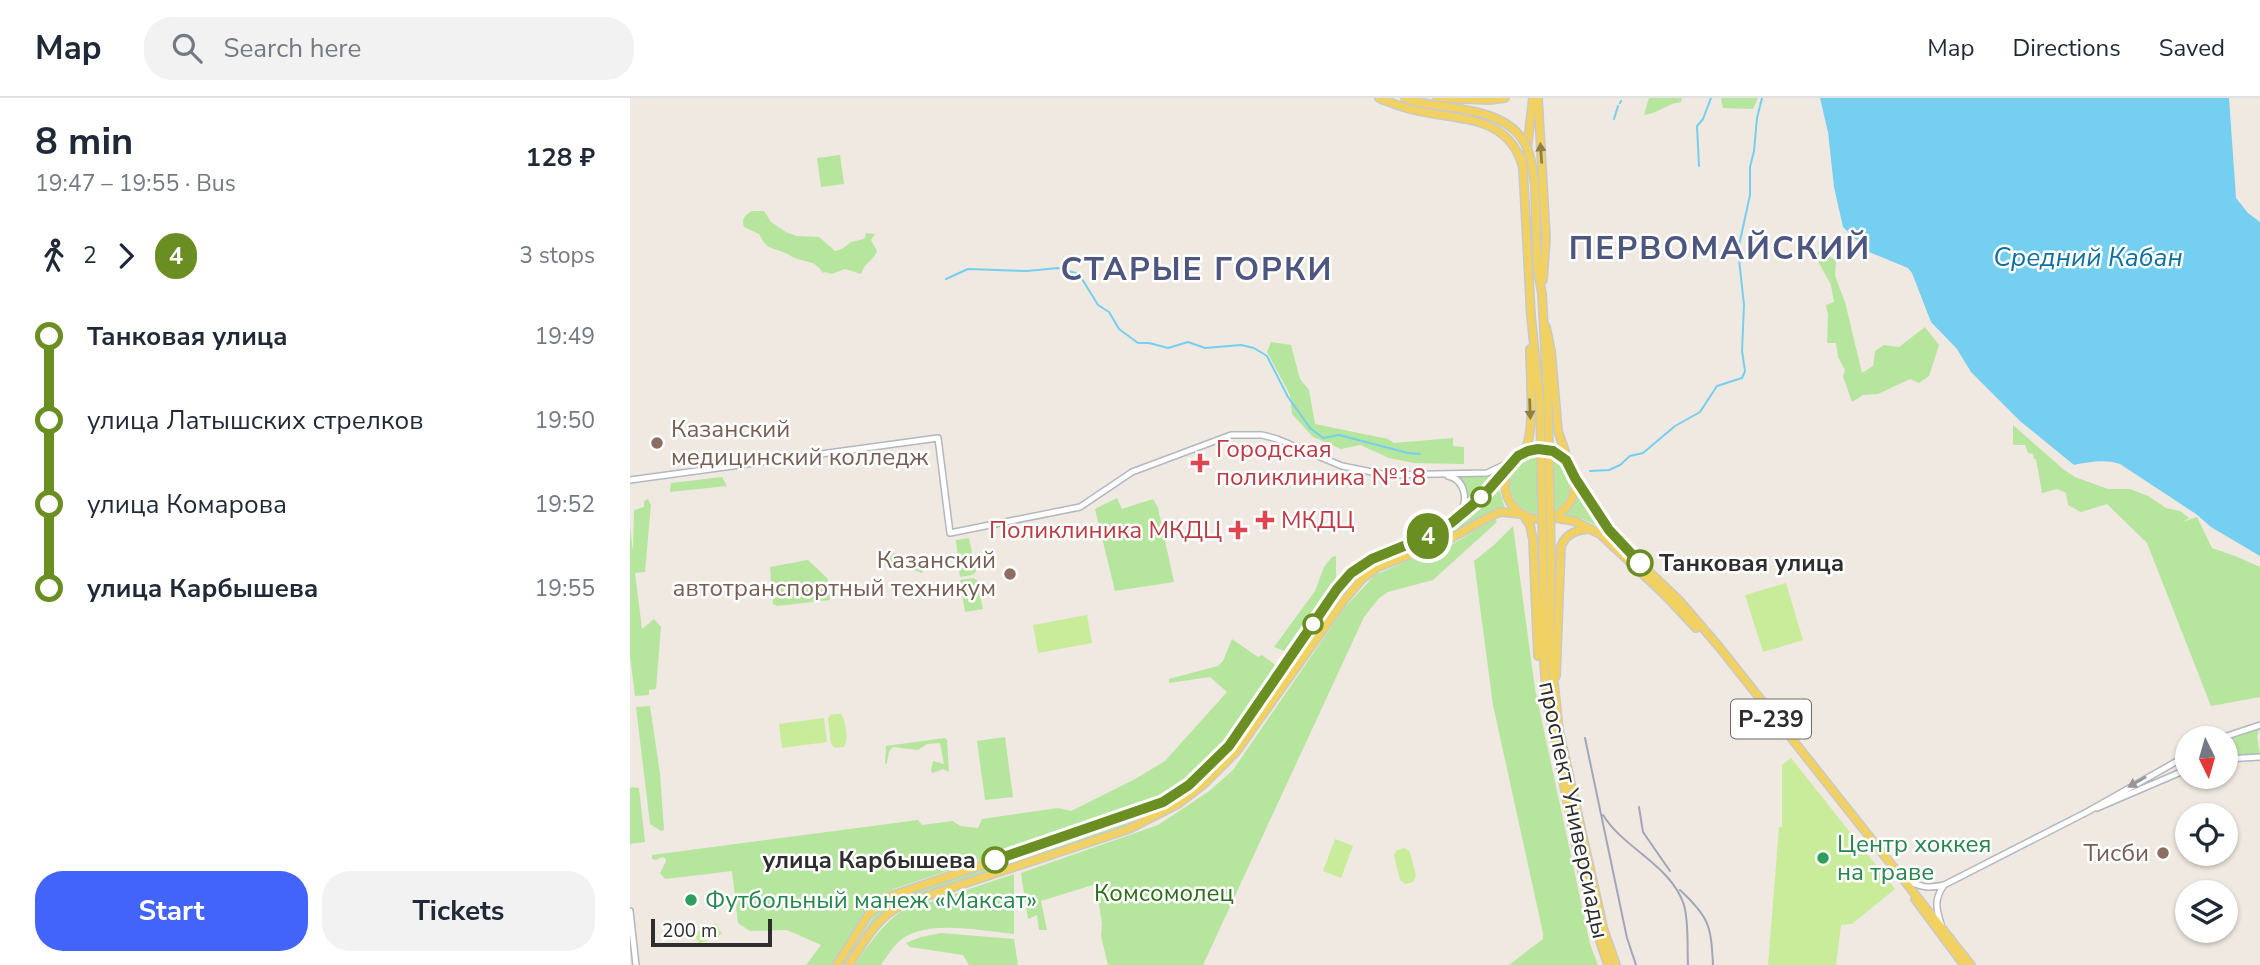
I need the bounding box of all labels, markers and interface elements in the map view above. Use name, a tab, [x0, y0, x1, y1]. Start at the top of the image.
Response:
search box	[144, 17, 634, 80]
text: Map	[35, 26, 102, 71]
icon: search	[168, 29, 206, 67]
text: Search here	[224, 31, 361, 66]
text: Map	[1927, 32, 1974, 64]
text: Directions	[2012, 32, 2121, 64]
text: Saved	[2159, 32, 2225, 64]
text: 8 min	[35, 116, 133, 167]
text: 128 ₽	[526, 140, 595, 175]
one-way arrow	[1535, 142, 1546, 164]
text: 19:47 – 19:55 · Bus	[35, 168, 236, 199]
district label: ПЕРВОМАЙСКИЙ	[1569, 227, 1871, 270]
icon: walk	[35, 237, 73, 275]
icon: forward	[107, 237, 145, 275]
text: 2	[83, 240, 97, 271]
text: 4	[169, 240, 183, 272]
text: 3 stops	[519, 240, 595, 271]
water label: Средний Кабан	[1993, 240, 2183, 275]
district label: СТАРЫЕ ГОРКИ	[1061, 248, 1333, 291]
text: Танковая улица	[87, 319, 288, 354]
text: 19:49	[535, 321, 595, 352]
one-way arrow	[1525, 398, 1536, 420]
text: улица Латышских стрелков	[87, 403, 423, 438]
text: 19:50	[535, 405, 595, 436]
place label: Казанский медицинский колледж	[671, 413, 928, 473]
place label: Городская поликлиника №18	[1216, 433, 1426, 493]
marker: Казанский медицинский колледж	[649, 435, 665, 451]
marker: Городская поликлиника №18	[1190, 453, 1210, 473]
text: улица Комарова	[87, 487, 287, 522]
unlabelled marker	[1471, 487, 1491, 507]
text: 19:52	[535, 489, 595, 520]
place label: МКДЦ	[1281, 504, 1355, 536]
marker: МКДЦ	[1255, 510, 1275, 530]
line badge: 4	[1405, 513, 1451, 559]
place label: Поликлиника МКДЦ	[989, 514, 1222, 546]
marker: Поликлиника МКДЦ	[1228, 520, 1248, 540]
text: 4	[1421, 520, 1435, 552]
place label: Казанский автотранспортный техникум	[673, 544, 996, 604]
place label: Танковая улица	[1659, 547, 1844, 579]
marker: Танковая улица	[1627, 550, 1653, 576]
marker: Казанский автотранспортный техникум	[1002, 566, 1018, 582]
text: улица Карбышева	[87, 571, 318, 606]
text: 19:55	[535, 573, 595, 604]
unlabelled marker	[1303, 614, 1323, 634]
street label: проспект Универсиады	[1531, 678, 1617, 942]
road number: Р-239	[1731, 699, 1811, 738]
north arrow	[2175, 726, 2238, 789]
map controls	[2175, 726, 2238, 943]
one-way arrow	[2127, 776, 2146, 788]
button: locate	[2175, 803, 2238, 866]
place label: Центр хоккея на траве	[1837, 828, 1992, 888]
place label: Тисби	[2083, 837, 2149, 869]
place label: улица Карбышева	[762, 844, 976, 876]
marker: Тисби	[2155, 845, 2171, 861]
marker: улица Карбышева	[982, 847, 1008, 873]
marker: Центр хоккея на траве	[1815, 850, 1831, 866]
button: Start	[35, 871, 308, 951]
button: Tickets	[322, 871, 595, 951]
park label: Комсомолец	[1094, 877, 1234, 909]
button: layers	[2175, 880, 2238, 943]
place label: Футбольный манеж «Максат»	[705, 884, 1037, 916]
marker: Футбольный манеж «Максат»	[683, 892, 699, 908]
scale bar	[651, 916, 772, 948]
text: 200 m	[662, 918, 717, 944]

